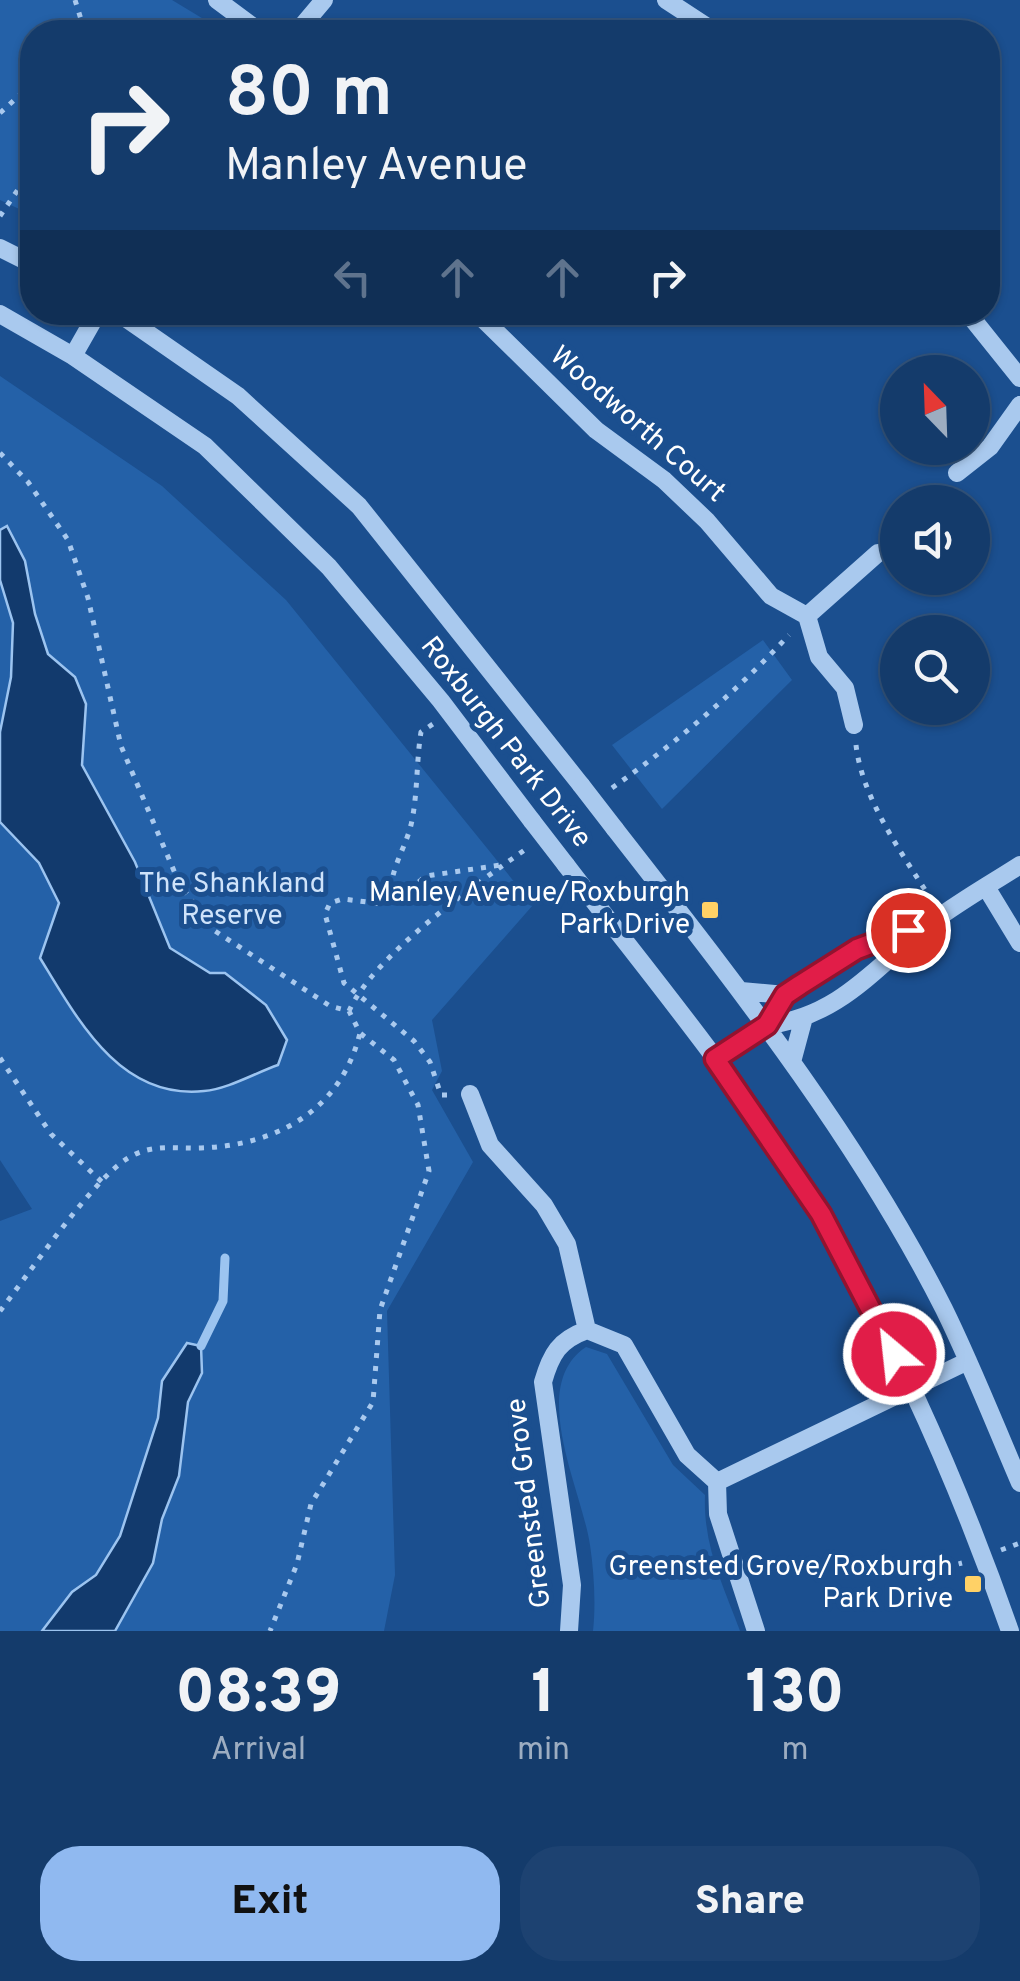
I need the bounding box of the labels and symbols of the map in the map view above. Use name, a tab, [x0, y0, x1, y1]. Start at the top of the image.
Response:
street label: Woodworth Court	[542, 339, 732, 511]
north arrow	[880, 355, 990, 465]
street label: Roxburgh Park Drive	[411, 630, 599, 856]
park label: The Shankland Reserve	[139, 867, 325, 935]
place label: Manley Avenue/Roxburgh Park Drive	[369, 876, 690, 944]
pin	[866, 888, 951, 973]
marker: Manley Avenue/Roxburgh Park Drive	[699, 899, 721, 921]
position arrow	[842, 1302, 946, 1406]
street label: Greensted Grove	[499, 1396, 561, 1610]
place label: Greensted Grove/Roxburgh Park Drive	[609, 1550, 953, 1618]
marker: Greensted Grove/Roxburgh Park Drive	[962, 1573, 984, 1595]

